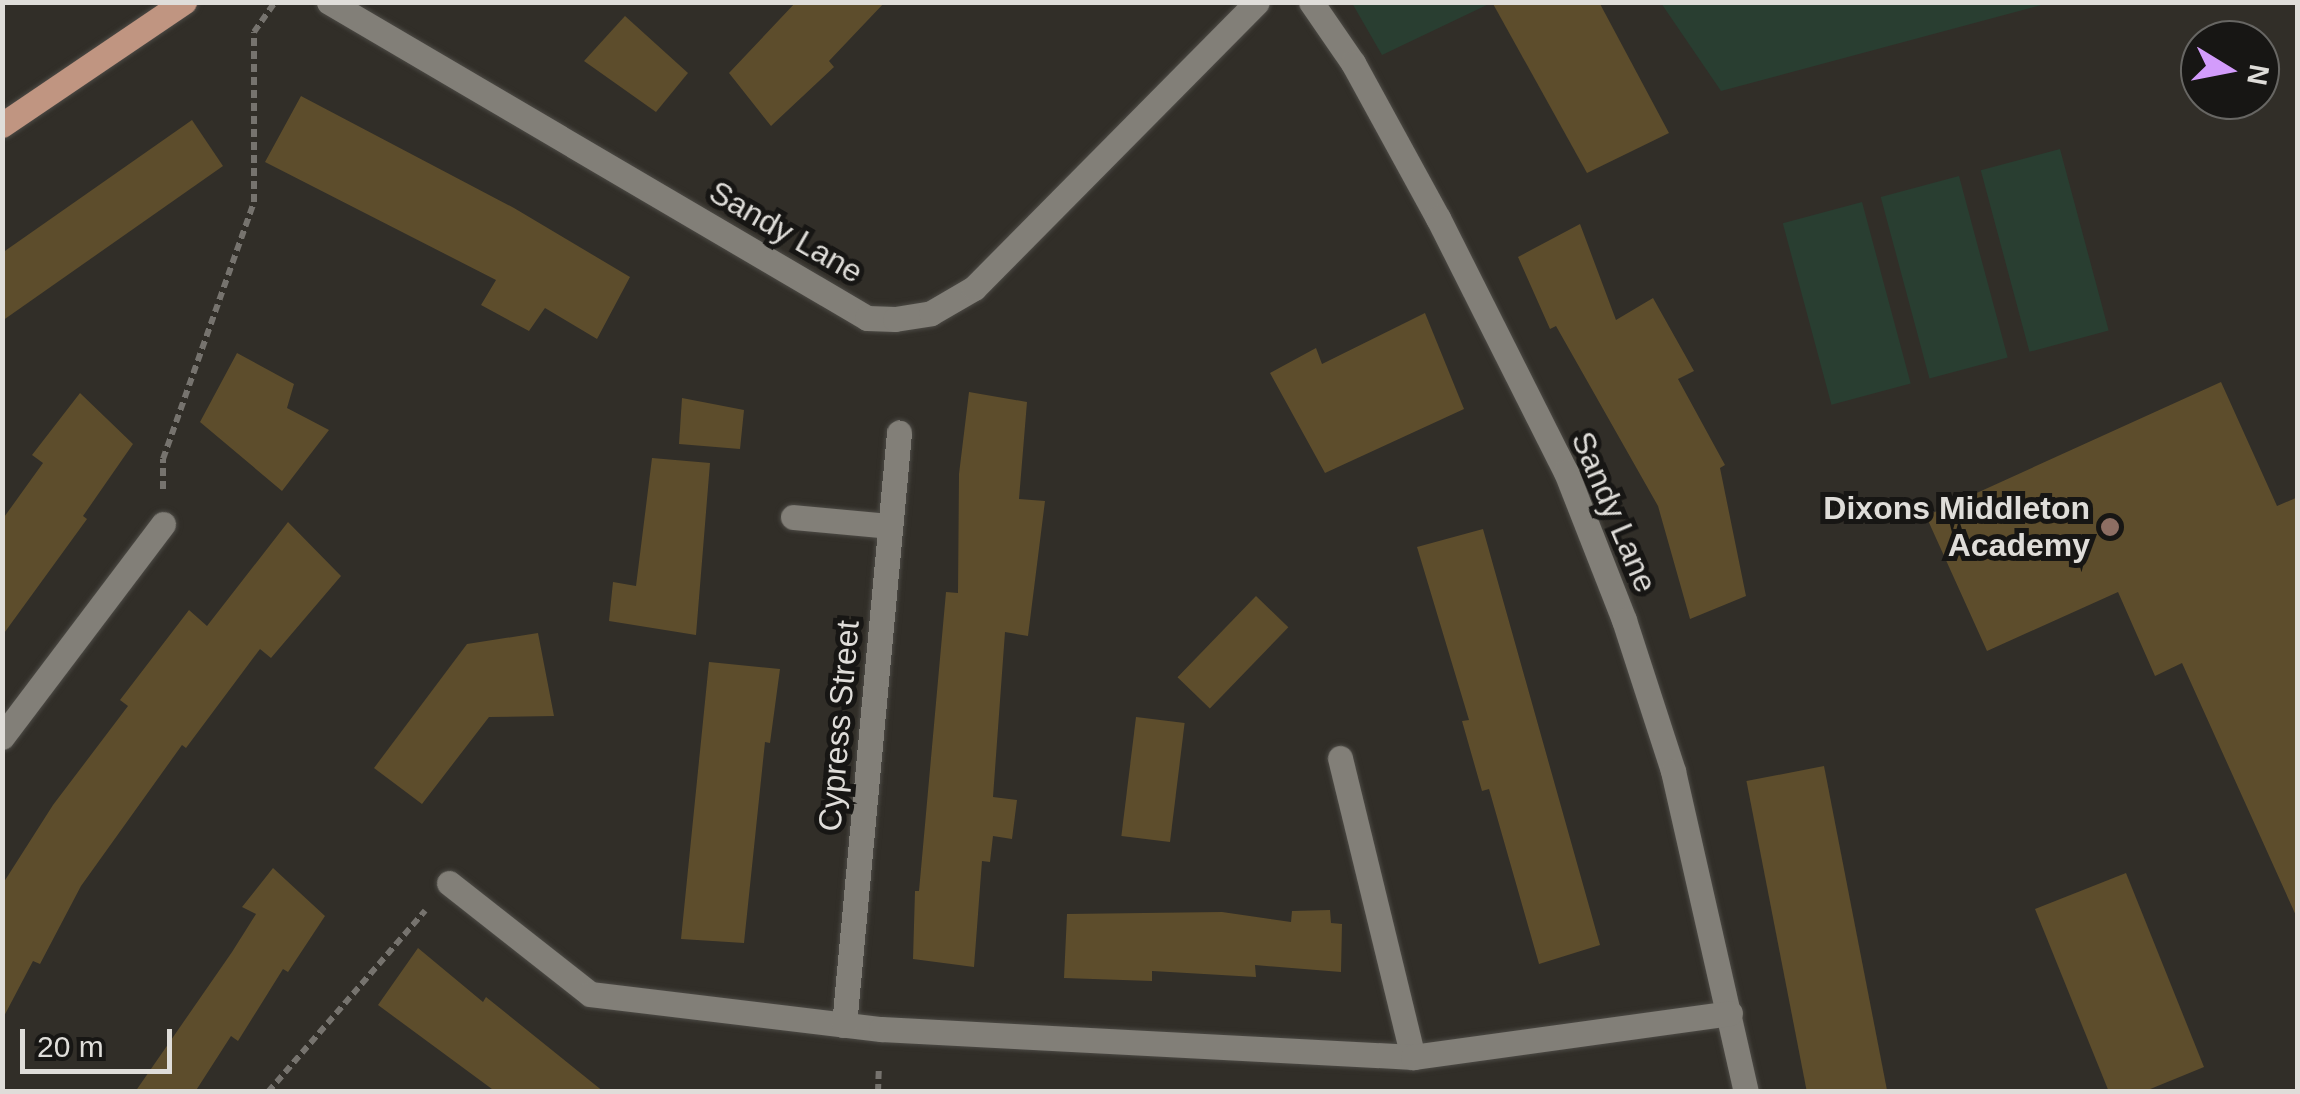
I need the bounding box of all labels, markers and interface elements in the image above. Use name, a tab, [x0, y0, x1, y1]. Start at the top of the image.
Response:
north arrow	[2180, 20, 2280, 120]
text: N	[2241, 62, 2275, 88]
street label: Sandy Lane	[702, 173, 870, 291]
street label: Sandy Lane	[1563, 426, 1665, 598]
place label: Dixons Middleton Academy	[1823, 490, 2090, 565]
marker: Dixons Middleton Academy	[2099, 516, 2121, 538]
street label: Cypress Street	[811, 619, 867, 833]
scale bar	[25, 1009, 178, 1071]
text: 20 m	[37, 1030, 104, 1063]

